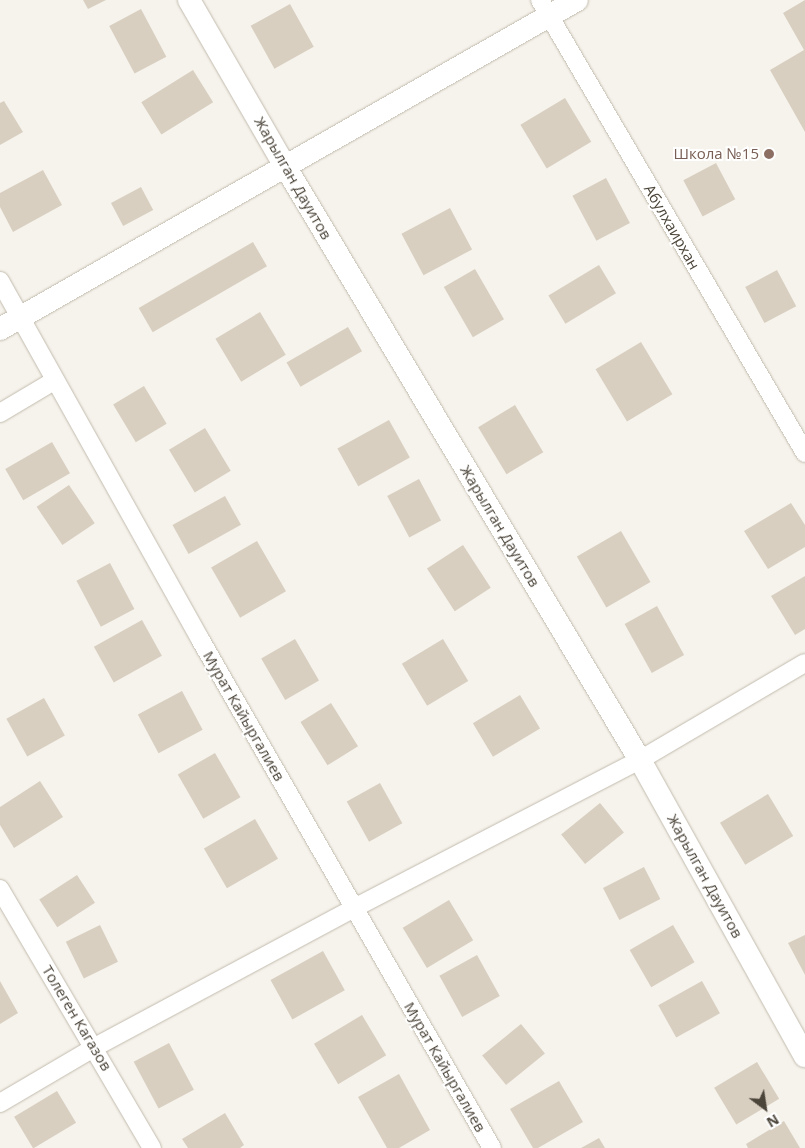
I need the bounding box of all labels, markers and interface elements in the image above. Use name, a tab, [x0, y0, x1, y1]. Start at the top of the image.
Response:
street label: Жарылган Дауитов	[251, 113, 335, 243]
place label: Школа №15	[674, 145, 759, 163]
marker: Школа №15	[763, 148, 775, 160]
street label: Абулхаирхан	[640, 181, 704, 273]
street label: Жарылган Дауитов	[457, 462, 543, 590]
street label: Мурат Кайыргалиев	[199, 648, 289, 784]
street label: Жарылган Дауитов	[663, 811, 747, 941]
street label: Толеген Кагазов	[38, 962, 116, 1074]
street label: Мурат Кайыргалиев	[400, 999, 490, 1135]
north arrow	[740, 1083, 790, 1133]
text: N	[763, 1110, 783, 1132]

